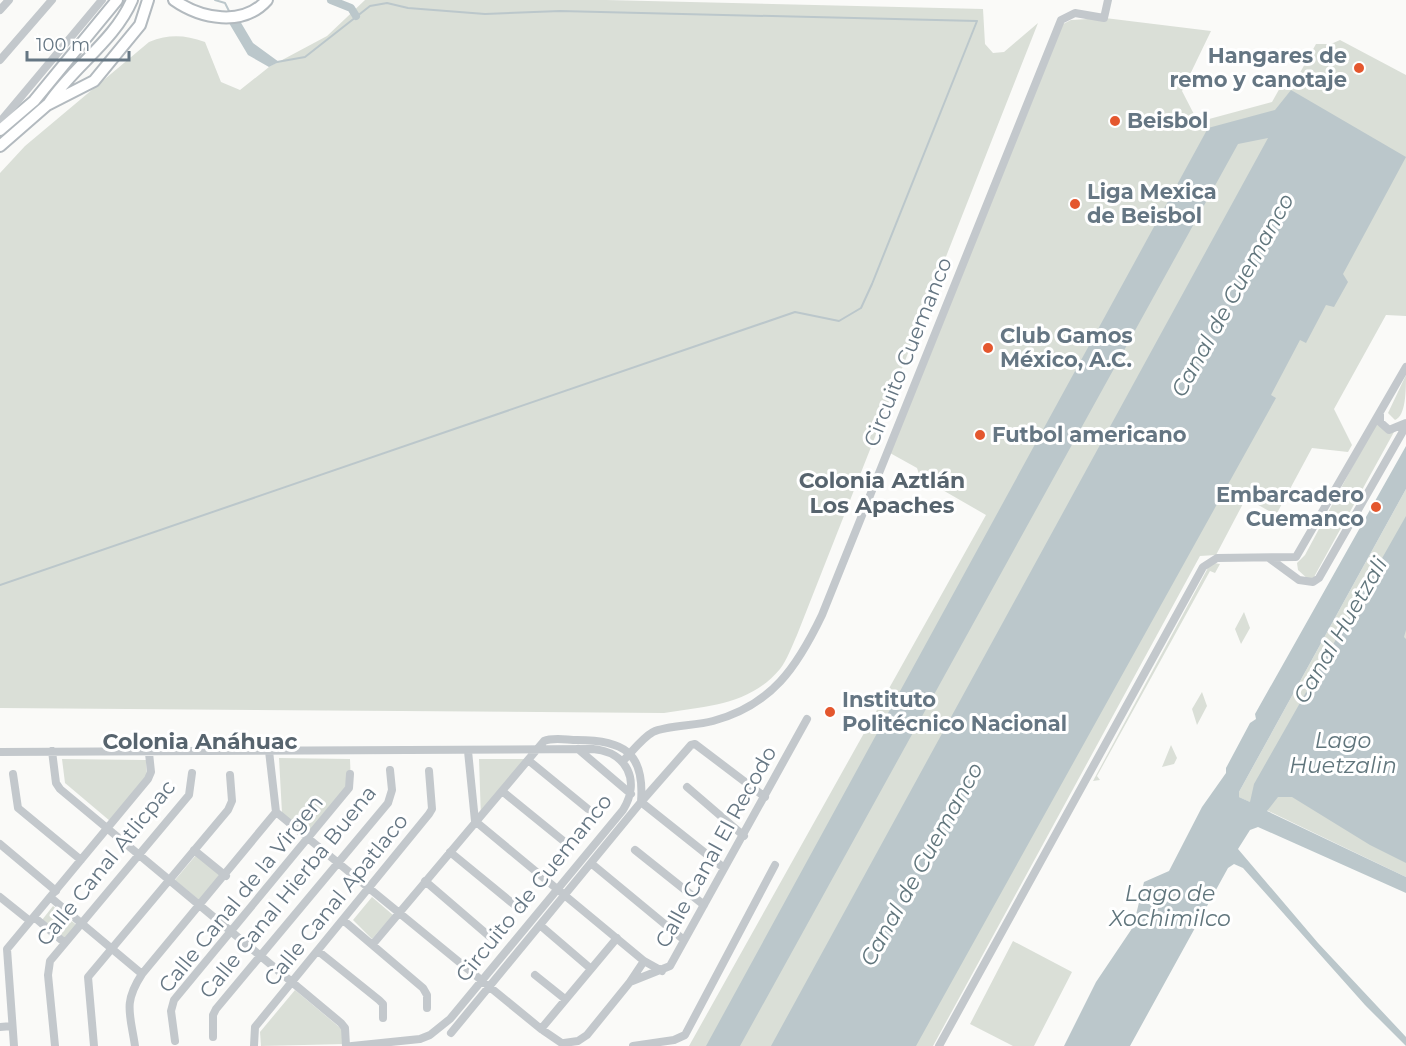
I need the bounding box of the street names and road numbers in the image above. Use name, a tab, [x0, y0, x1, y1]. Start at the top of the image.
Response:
street label: Circuito Cuemanco	[858, 254, 957, 450]
street label: Calle Canal El Recodo	[650, 742, 781, 952]
street label: Calle Canal Atlicpac	[31, 775, 180, 951]
street label: Calle Canal Hierba Buena	[194, 780, 381, 1003]
street label: Circuito de Cuemanco	[450, 789, 617, 987]
street label: Calle Canal de la Virgen	[153, 790, 328, 997]
street label: Calle Canal Apatlaco	[258, 808, 413, 991]

